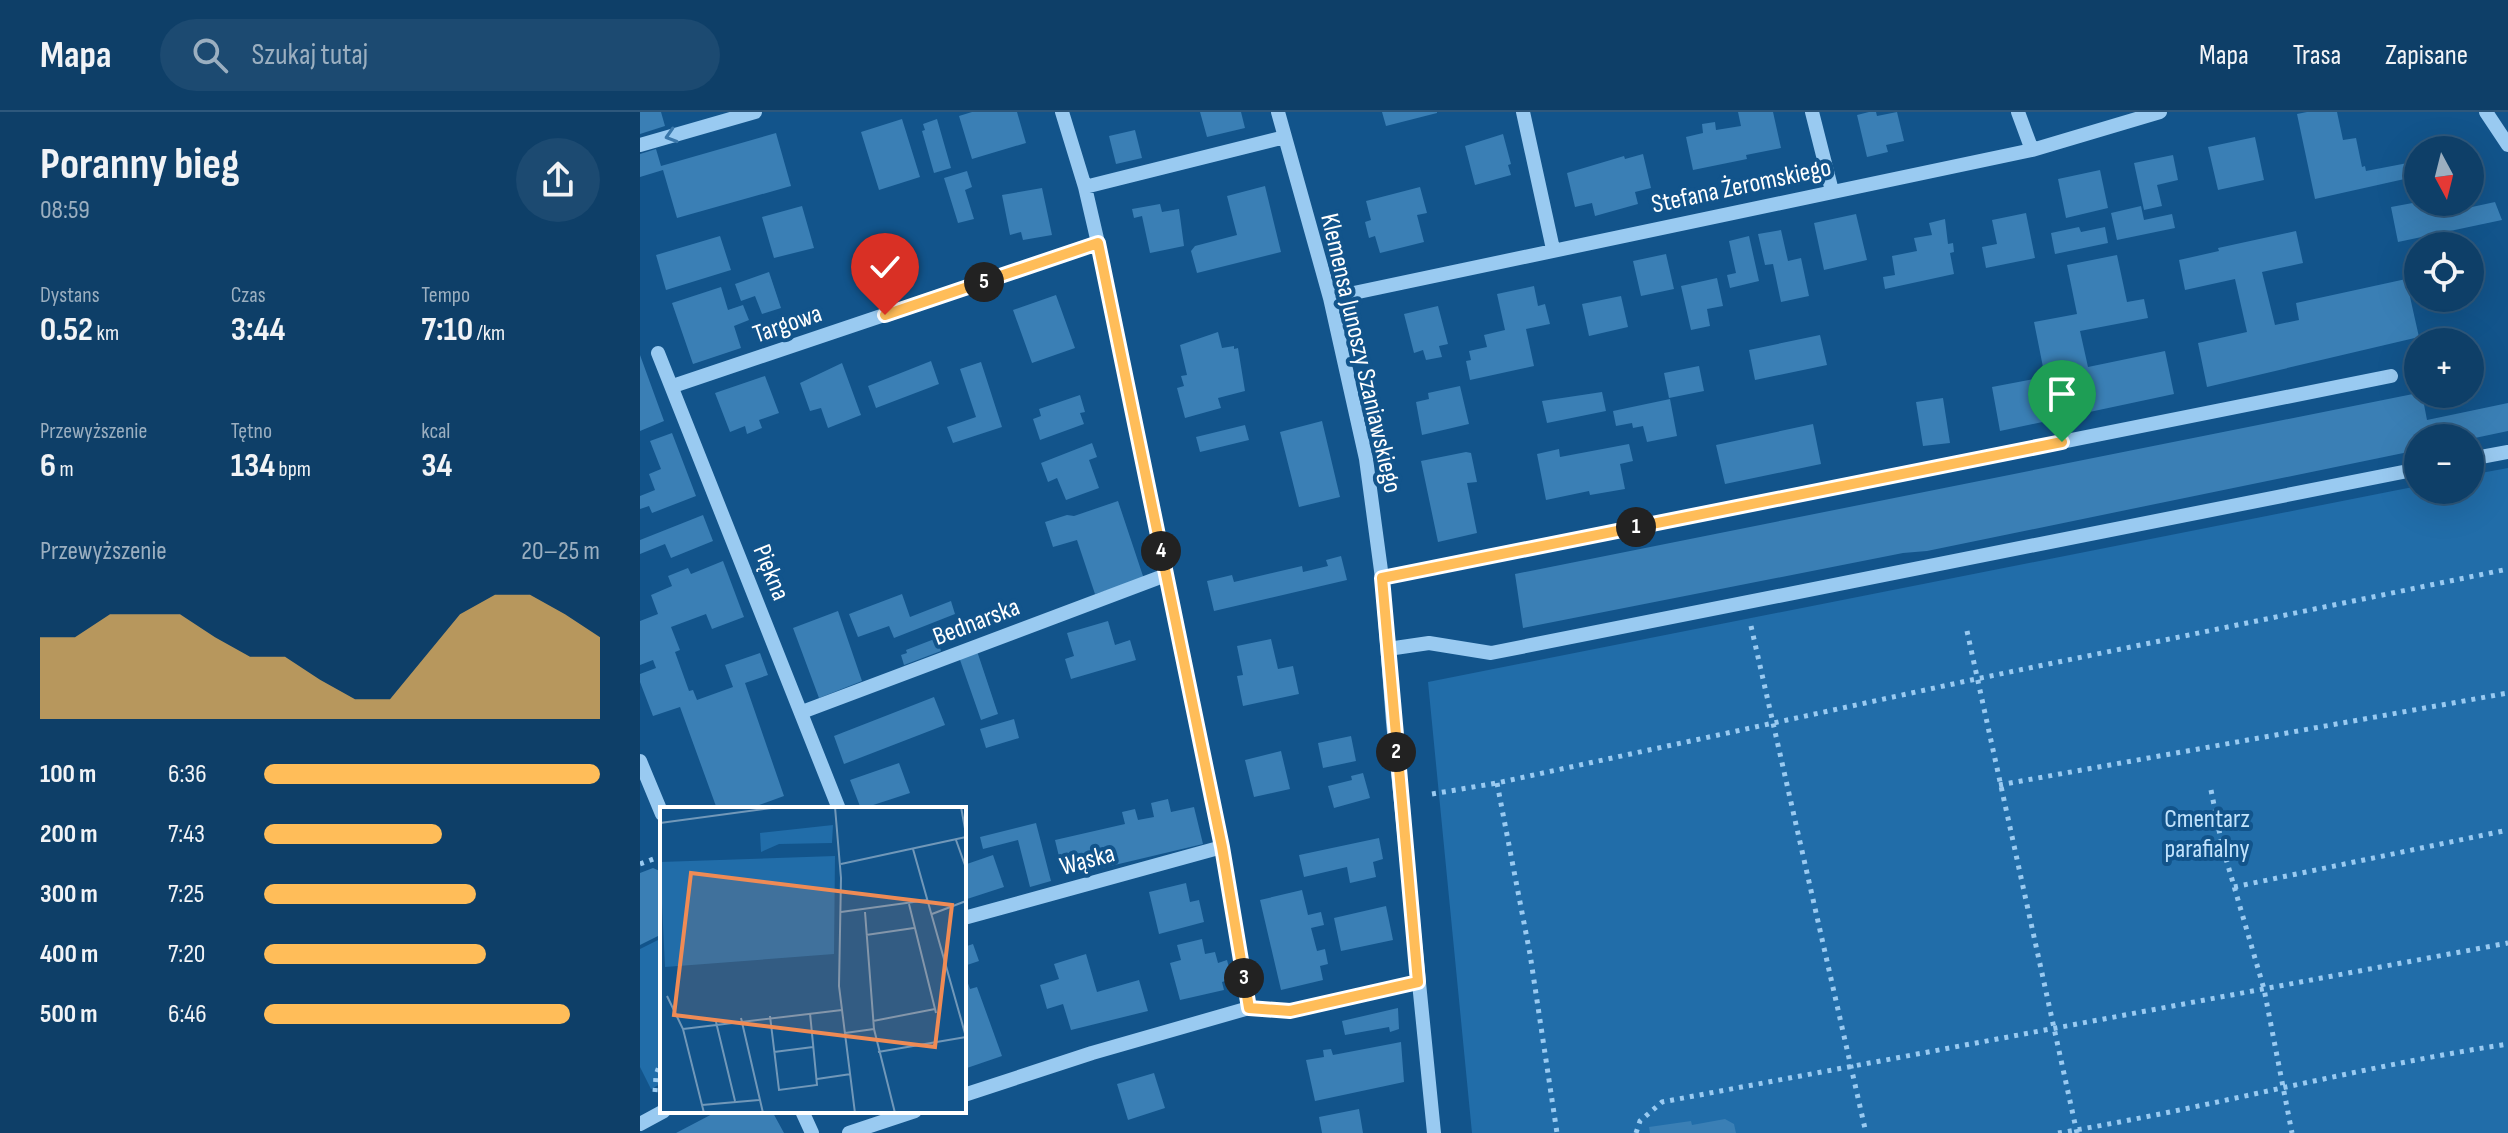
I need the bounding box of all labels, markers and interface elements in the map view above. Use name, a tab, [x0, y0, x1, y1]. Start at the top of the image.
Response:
search box	[160, 19, 720, 91]
text: Mapa	[40, 33, 112, 78]
icon: search	[188, 33, 232, 77]
text: Szukaj tutaj	[252, 37, 368, 73]
text: Mapa	[2199, 39, 2249, 72]
text: Trasa	[2293, 39, 2341, 72]
text: Zapisane	[2385, 39, 2468, 72]
one-way arrow	[664, 127, 678, 143]
north arrow	[2404, 136, 2484, 216]
map controls	[2404, 136, 2484, 504]
text: Poranny bieg	[40, 138, 240, 191]
button: share	[516, 138, 600, 222]
street label: Stefana Żeromskiego	[1649, 152, 1834, 221]
text: 08:59	[40, 195, 90, 226]
street label: Klemensa Junoszy Szaniawskiego	[1313, 211, 1408, 496]
button: locate	[2404, 232, 2484, 312]
pin	[851, 233, 919, 315]
icon: check	[863, 245, 907, 289]
pin: 5	[964, 262, 1004, 302]
text: 5	[979, 268, 989, 295]
text: Dystans	[40, 282, 100, 309]
text: Czas	[231, 282, 266, 309]
text: Tempo	[421, 282, 470, 309]
street label: Targowa	[749, 298, 826, 351]
text: 0.52	[40, 309, 93, 350]
text: 3:44	[231, 309, 285, 350]
text: 7:10	[421, 309, 473, 350]
text: km	[93, 320, 119, 347]
text: /km	[473, 320, 505, 347]
button: +	[2404, 328, 2484, 408]
pin	[2028, 360, 2096, 442]
icon: arrive	[2040, 372, 2084, 416]
text: Przewyższenie	[40, 418, 147, 445]
text: Tętno	[231, 418, 272, 445]
text: kcal	[421, 418, 450, 445]
button: −	[2404, 424, 2484, 504]
text: 6	[40, 445, 56, 486]
text: 134	[231, 445, 275, 486]
text: 34	[421, 445, 452, 486]
text: m	[56, 456, 74, 483]
text: bpm	[275, 456, 311, 483]
pin: 1	[1616, 507, 1656, 547]
text: 1	[1632, 513, 1640, 540]
pin: 4	[1141, 531, 1181, 571]
text: Przewyższenie	[40, 536, 167, 567]
text: 20–25 m	[521, 536, 600, 567]
text: 4	[1156, 537, 1166, 564]
street label: Piękna	[745, 540, 796, 605]
street label: Bednarska	[929, 592, 1024, 653]
pin: 2	[1376, 732, 1416, 772]
text: 2	[1391, 738, 1401, 765]
text: 100 m	[40, 759, 96, 790]
text: 6:36	[168, 759, 207, 790]
park label: Cmentarz parafialny	[2164, 804, 2250, 865]
inset map	[660, 807, 966, 1113]
text: 200 m	[40, 819, 97, 850]
text: 7:43	[168, 819, 205, 850]
street label: Wąska	[1057, 838, 1118, 883]
text: 300 m	[40, 879, 98, 910]
text: 7:25	[168, 879, 204, 910]
text: 400 m	[40, 939, 98, 970]
text: 7:20	[168, 939, 205, 970]
pin: 3	[1224, 958, 1264, 998]
text: 3	[1239, 964, 1249, 991]
text: 500 m	[40, 999, 97, 1030]
text: 6:46	[168, 999, 207, 1030]

